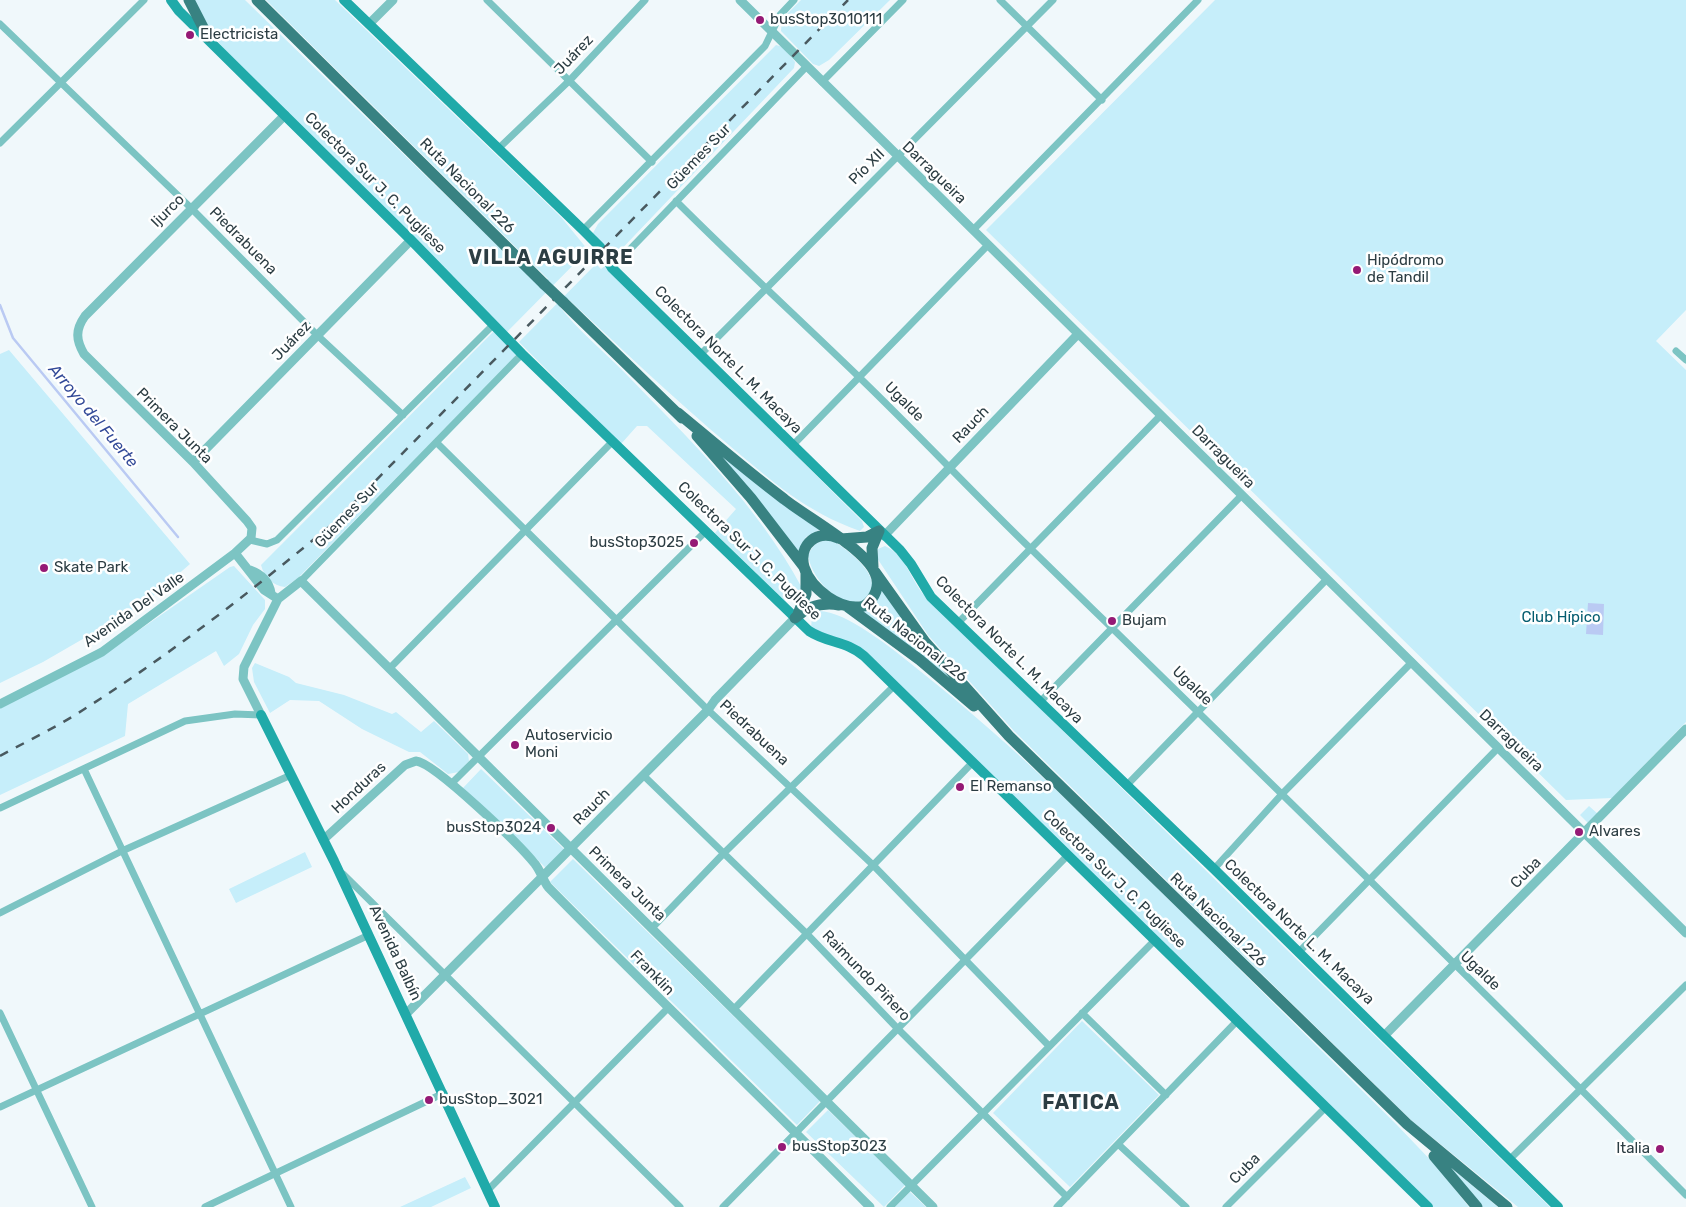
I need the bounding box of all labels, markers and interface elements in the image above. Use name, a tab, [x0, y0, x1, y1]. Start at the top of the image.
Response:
place label: busStop3010111	[770, 11, 882, 29]
marker: busStop3010111	[754, 14, 766, 26]
place label: Electricista	[200, 26, 278, 44]
marker: Electricista	[184, 29, 196, 41]
street label: Juárez	[551, 31, 597, 79]
street label: Colectora Sur J. C. Pugliese	[301, 109, 449, 257]
street label: Güemes Sur	[663, 120, 735, 194]
street label: Ruta Nacional 226	[416, 135, 518, 237]
street label: Darragueira	[898, 138, 970, 208]
street label: Pío XII	[845, 145, 889, 189]
street label: Ijurco	[148, 191, 188, 231]
street label: Piedrabuena	[205, 203, 281, 279]
district label: VILLA AGUIRRE	[467, 246, 635, 270]
place label: Hipódromo de Tandil	[1367, 252, 1444, 287]
marker: Hipódromo de Tandil	[1351, 264, 1363, 276]
street label: Colectora Norte L. M. Macaya	[650, 282, 806, 438]
street label: Juárez	[269, 317, 315, 365]
water label: Arroyo del Fuerte	[44, 361, 142, 471]
street label: Ugalde	[880, 378, 928, 426]
street label: Primera Junta	[132, 384, 216, 468]
street label: Rauch	[949, 403, 993, 447]
street label: Darragueira	[1188, 422, 1258, 492]
street label: Güemes Sur	[311, 478, 383, 552]
street label: Colectora Sur J. C. Pugliese	[674, 478, 824, 624]
place label: busStop3025	[589, 534, 684, 552]
marker: busStop3025	[688, 537, 700, 549]
place label: Skate Park	[54, 559, 128, 577]
marker: Skate Park	[38, 562, 50, 574]
street label: Avenida Del Valle	[80, 569, 188, 651]
street label: Colectora Norte L. M. Macaya	[931, 572, 1087, 728]
street label: Ruta Nacional 226	[859, 594, 971, 686]
park label: Club Hípico	[1521, 609, 1601, 627]
place label: Bujam	[1122, 612, 1167, 630]
marker: Bujam	[1106, 615, 1118, 627]
street label: Ugalde	[1168, 663, 1216, 709]
street label: Piedrabuena	[716, 696, 792, 770]
street label: Darragueira	[1475, 706, 1547, 776]
place label: Autoservicio Moni	[525, 727, 613, 762]
marker: Autoservicio Moni	[509, 739, 521, 751]
street label: Honduras	[328, 758, 390, 818]
place label: El Remanso	[970, 778, 1052, 796]
marker: El Remanso	[954, 781, 966, 793]
street label: Rauch	[570, 785, 614, 829]
street label: Colectora Sur J. C. Pugliese	[1039, 806, 1189, 952]
place label: busStop3024	[446, 819, 541, 837]
marker: busStop3024	[545, 822, 557, 834]
place label: Alvares	[1589, 823, 1641, 841]
marker: Alvares	[1573, 826, 1585, 838]
street label: Primera Junta	[585, 843, 669, 925]
street label: Cuba	[1507, 854, 1545, 892]
street label: Colectora Norte L. M. Macaya	[1220, 856, 1378, 1008]
street label: Ruta Nacional 226	[1166, 869, 1270, 971]
street label: Avenida Balbín	[365, 902, 425, 1004]
street label: Raimundo Piñero	[818, 927, 914, 1025]
street label: Franklin	[626, 947, 678, 999]
street label: Ugalde	[1456, 948, 1504, 994]
place label: busStop_3021	[439, 1091, 542, 1109]
district label: FATICA	[1041, 1091, 1121, 1115]
marker: busStop_3021	[423, 1094, 435, 1106]
place label: busStop3023	[792, 1138, 887, 1156]
place label: Italia	[1616, 1140, 1650, 1158]
marker: busStop3023	[776, 1141, 788, 1153]
marker: Italia	[1654, 1143, 1666, 1155]
street label: Cuba	[1226, 1150, 1264, 1188]

